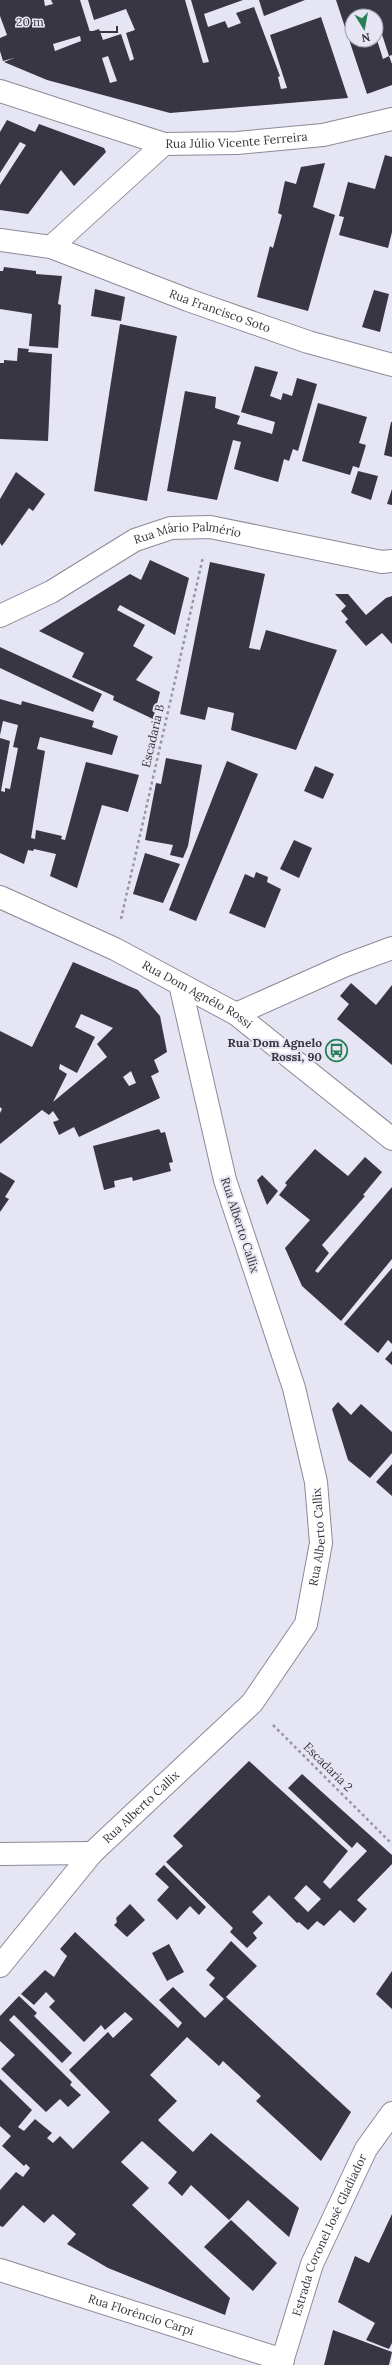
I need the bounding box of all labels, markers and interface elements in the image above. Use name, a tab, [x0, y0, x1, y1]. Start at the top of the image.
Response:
scale bar	[10, 8, 117, 34]
north arrow	[344, 8, 384, 48]
text: 20 m	[16, 14, 44, 29]
text: N	[360, 30, 371, 46]
street label: Rua Júlio Vicente Ferreira	[165, 128, 308, 151]
street label: Rua Francisco Soto	[167, 285, 273, 335]
street label: Rua Mário Palmério	[132, 519, 243, 547]
street label: Escadaria B	[138, 703, 167, 769]
street label: Rua Dom Agnélo Rossi	[140, 957, 256, 1031]
place label: Rua Dom Agnelo Rossi, 90	[228, 1035, 322, 1064]
bus stop icon: Rua Dom Agnelo Rossi, 90	[324, 1037, 350, 1063]
street label: Rua Alberto Callix	[218, 1175, 263, 1275]
street label: Rua Alberto Callix	[305, 1486, 328, 1587]
street label: Escadaria 2	[301, 1739, 356, 1794]
street label: Rua Alberto Callix	[99, 1767, 183, 1846]
street label: Estrada Coronel José Gladiador	[288, 2151, 370, 2318]
street label: Rua Florêncio Carpi	[86, 2291, 196, 2338]

